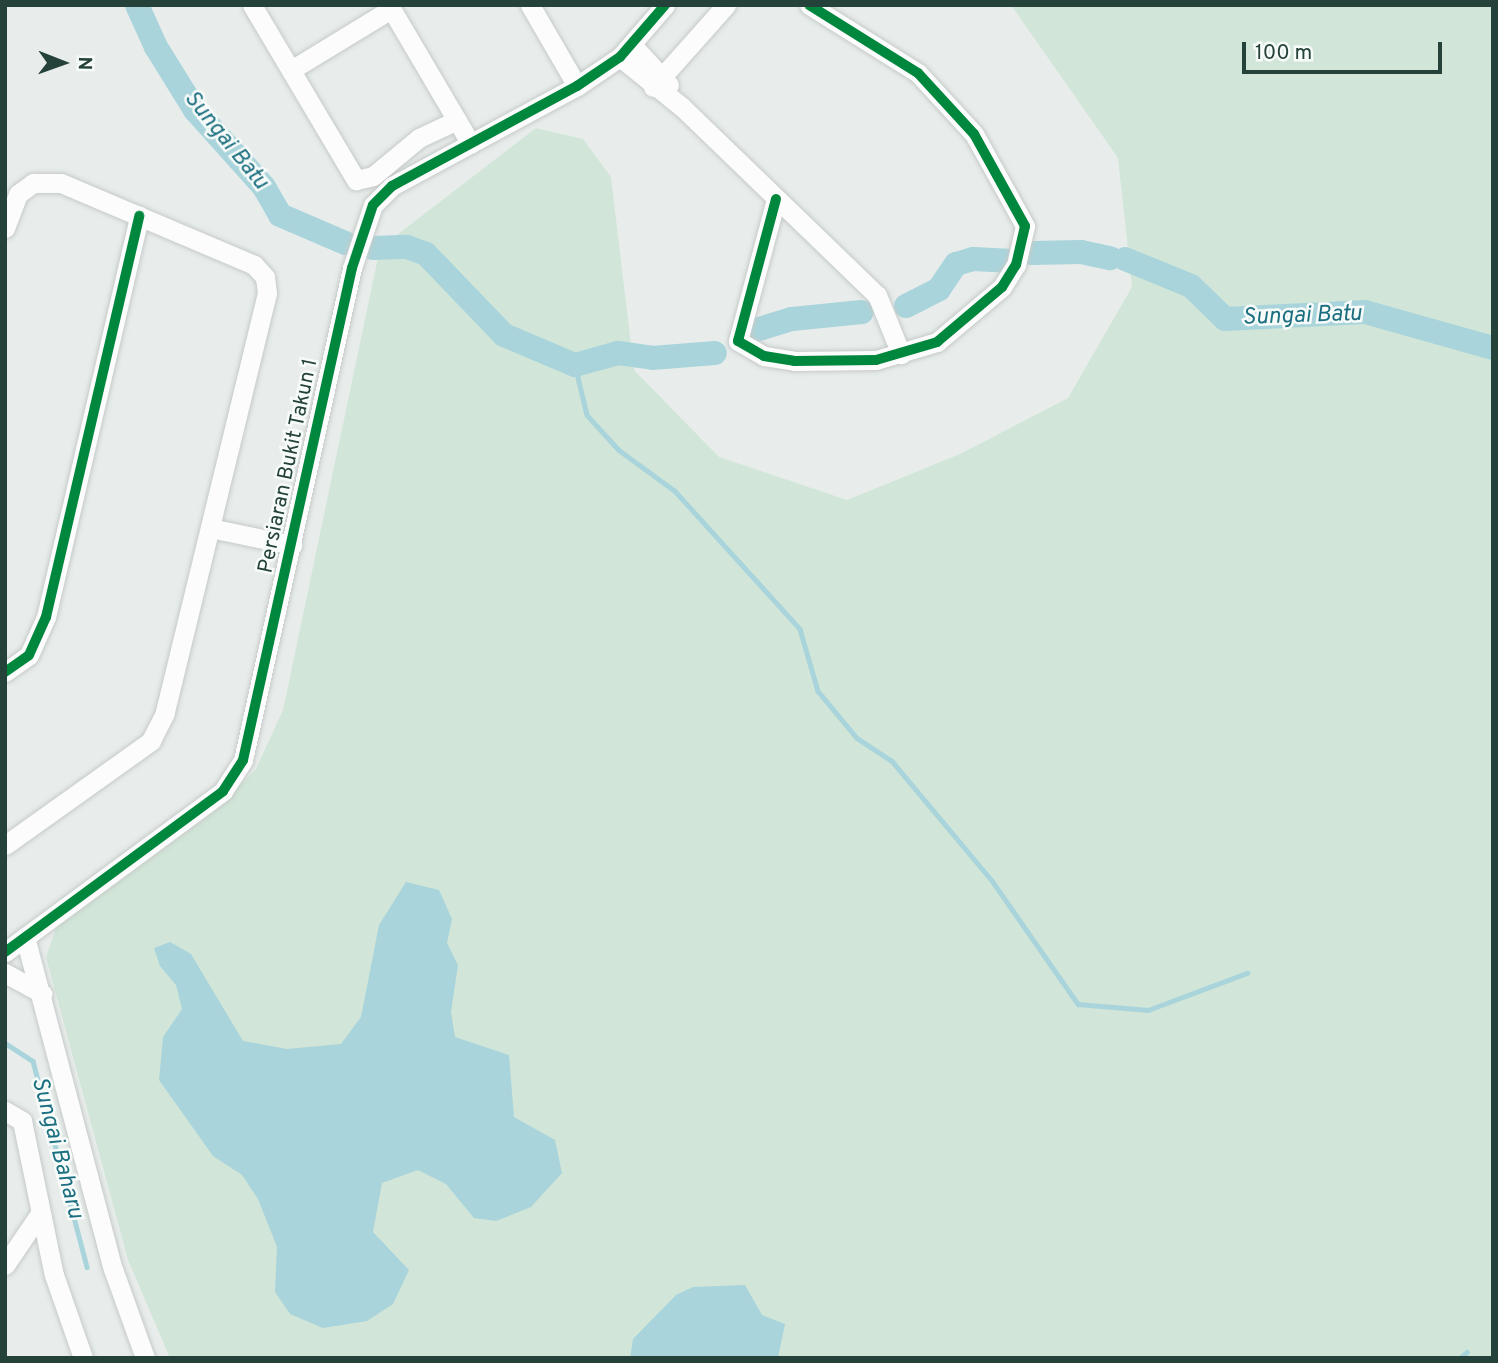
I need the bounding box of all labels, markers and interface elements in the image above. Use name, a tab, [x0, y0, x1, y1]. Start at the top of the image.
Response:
north arrow	[28, 28, 98, 98]
scale bar	[1246, 28, 1446, 72]
text: 100 m	[1255, 40, 1312, 67]
text: N	[72, 56, 96, 70]
water label: Sungai Batu	[177, 86, 273, 196]
water label: Sungai Batu	[1242, 301, 1362, 333]
street label: Persiaran Bukit Takun 1	[254, 356, 324, 576]
water label: Sungai Baharu	[24, 1074, 88, 1222]

